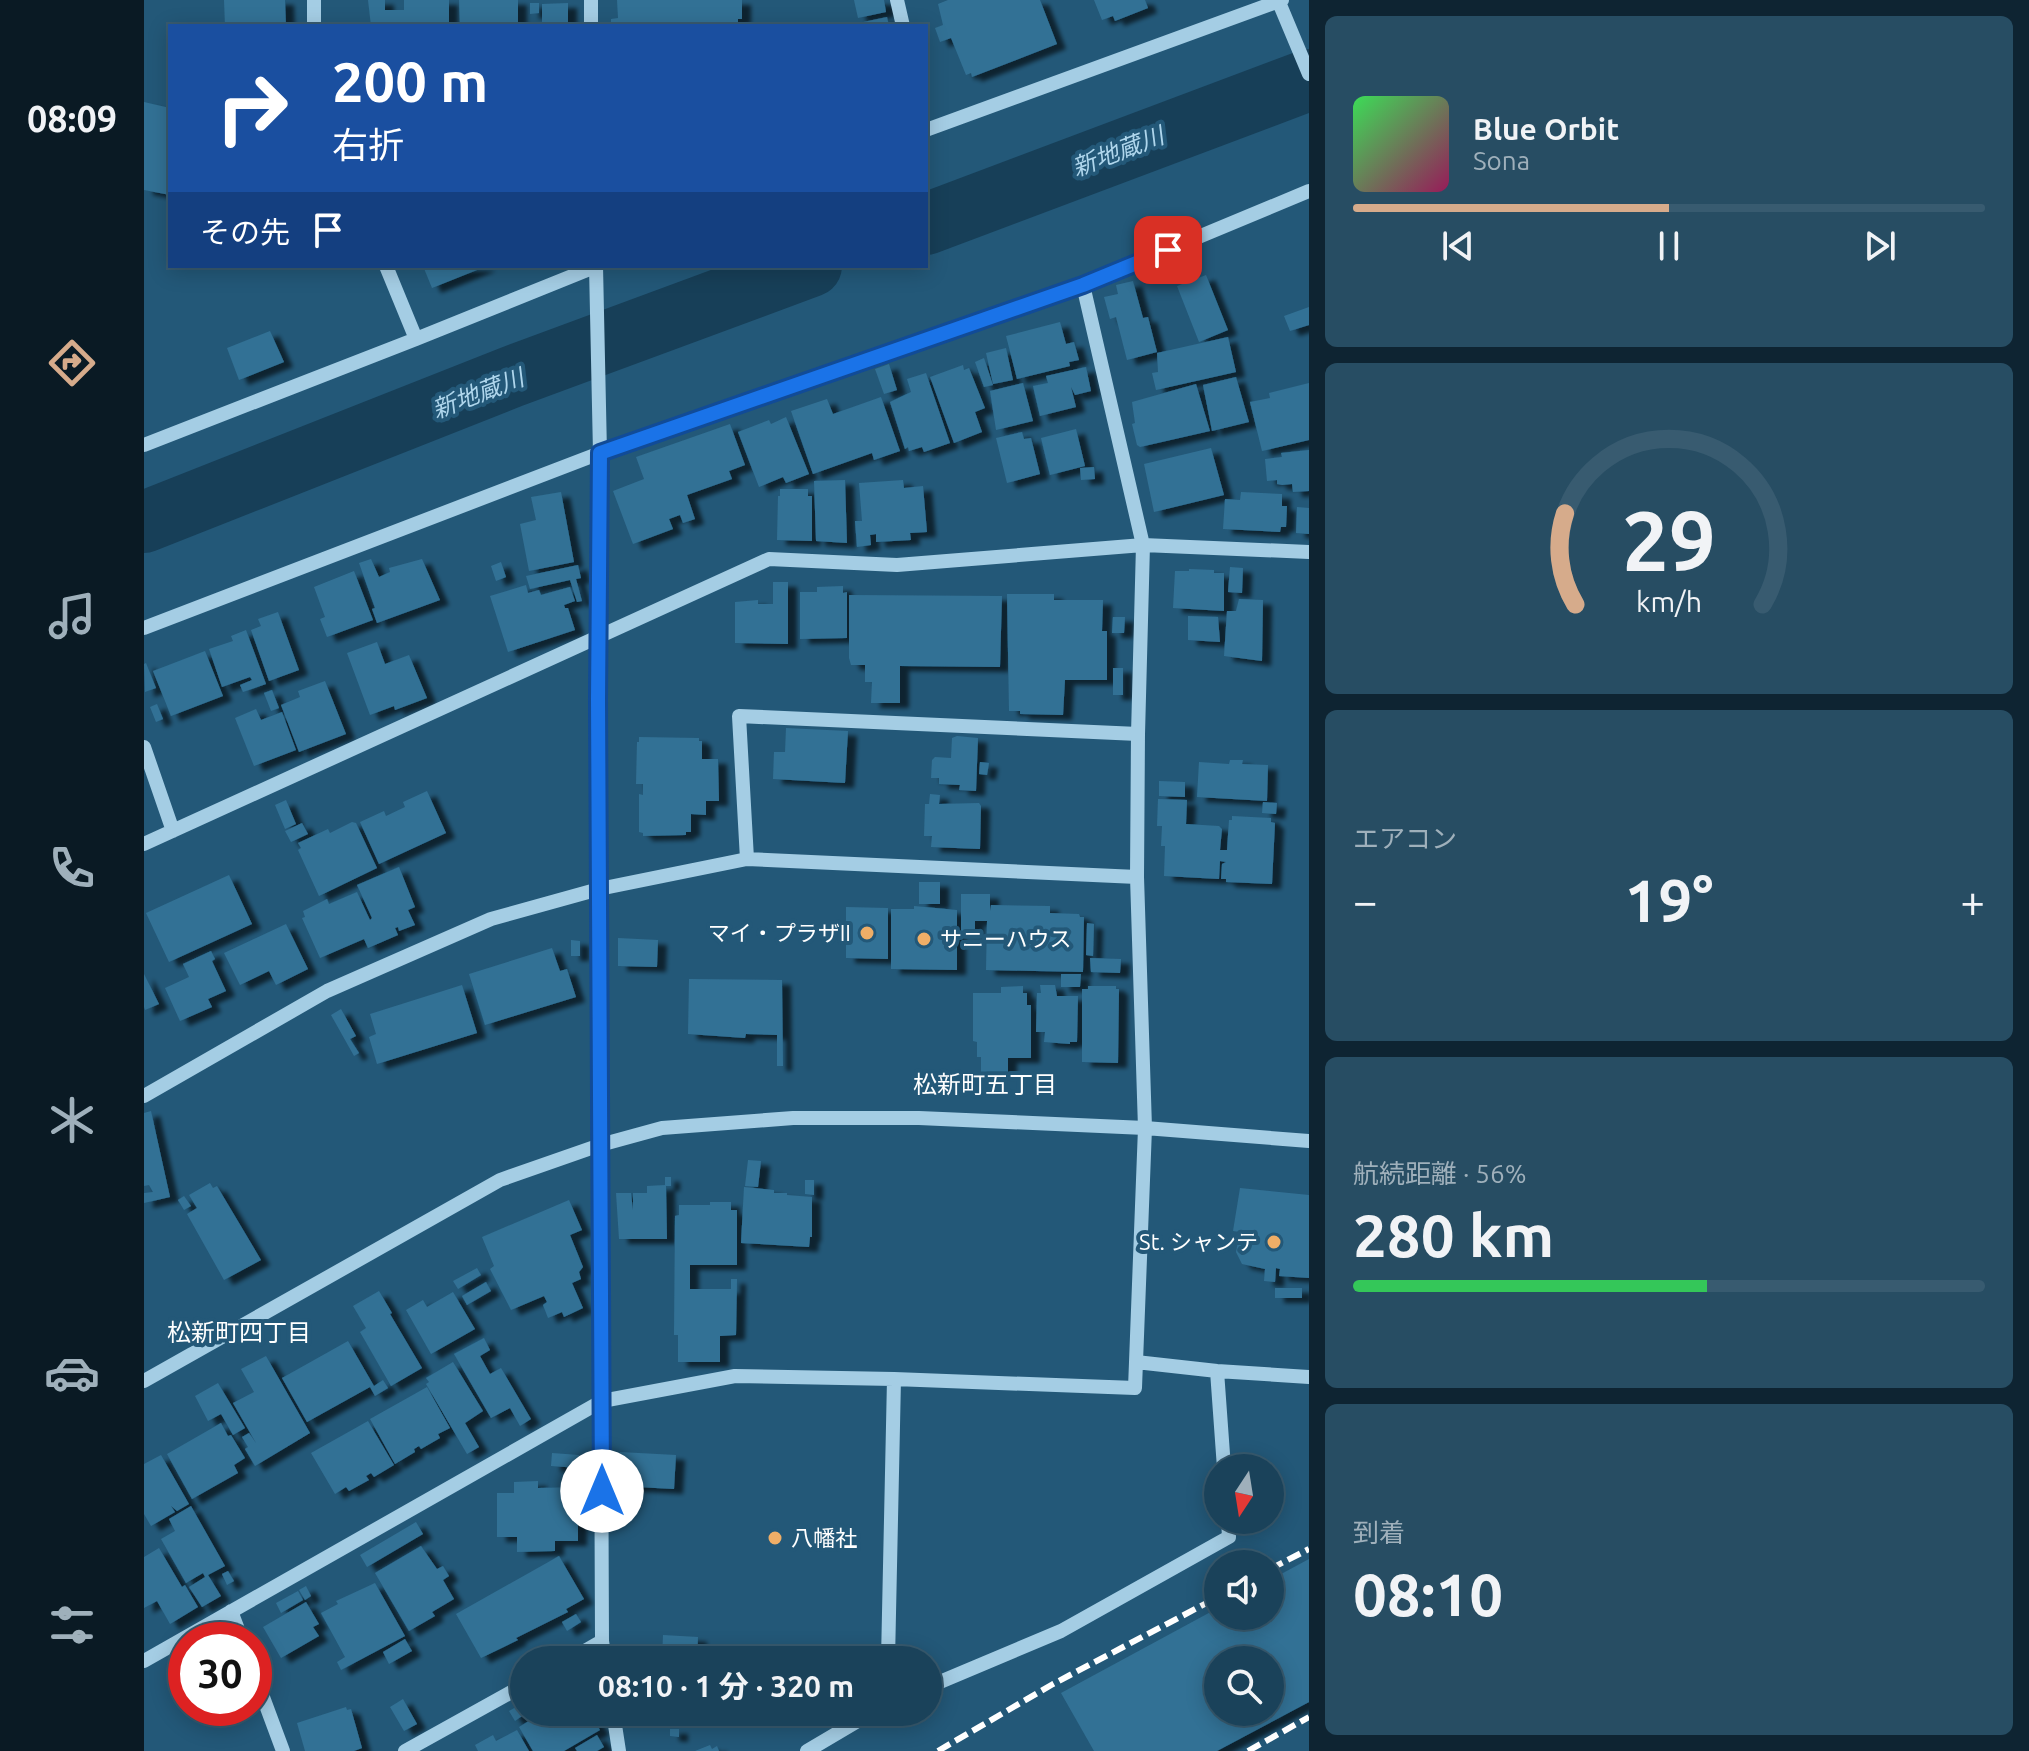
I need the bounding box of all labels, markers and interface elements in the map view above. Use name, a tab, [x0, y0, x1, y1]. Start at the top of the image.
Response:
text: 200 m	[332, 50, 488, 113]
icon: right	[200, 56, 304, 160]
text: 08:09	[27, 98, 117, 139]
text: Blue Orbit	[1473, 112, 1619, 146]
water label: 新地蔵川	[1068, 121, 1170, 181]
text: 右折	[332, 124, 404, 165]
text: Sona	[1473, 146, 1530, 175]
icon: arrive	[306, 208, 350, 252]
text: その先	[200, 215, 290, 249]
pin	[1134, 216, 1202, 284]
icon: previous	[1436, 224, 1480, 268]
icon: pause	[1647, 224, 1691, 268]
icon: next	[1858, 224, 1902, 268]
icon: arrive	[1146, 228, 1190, 272]
icon: directions	[44, 335, 100, 391]
water label: 新地蔵川	[428, 363, 530, 423]
text: 29	[1622, 492, 1716, 586]
text: km/h	[1636, 585, 1702, 617]
icon: music	[44, 588, 100, 644]
text: エアコン	[1353, 824, 1457, 853]
icon: phone	[44, 840, 100, 896]
text: 19°	[1625, 866, 1713, 933]
text: −	[1353, 876, 1378, 925]
text: +	[1960, 876, 1985, 925]
place label: マイ・プラザII	[708, 920, 851, 945]
marker: マイ・プラザII	[858, 924, 876, 942]
place label: サニーハウス	[940, 926, 1072, 951]
marker: サニーハウス	[915, 930, 933, 948]
district label: 松新町五丁目	[913, 1071, 1057, 1098]
icon: climate	[44, 1092, 100, 1148]
text: 航続距離 · 56%	[1353, 1159, 1527, 1188]
text: 280 km	[1353, 1201, 1554, 1268]
place label: St. シャンテ	[1139, 1229, 1258, 1254]
marker: St. シャンテ	[1265, 1233, 1283, 1251]
district label: 松新町四丁目	[167, 1319, 311, 1346]
icon: car	[44, 1345, 100, 1401]
position arrow	[560, 1449, 644, 1533]
north arrow	[1204, 1454, 1284, 1534]
map controls	[1204, 1454, 1284, 1726]
text: 到着	[1353, 1518, 1405, 1547]
place label: 八幡社	[791, 1525, 857, 1550]
marker: 八幡社	[766, 1529, 784, 1547]
button: sound	[1204, 1550, 1284, 1630]
text: 08:10	[1353, 1560, 1503, 1627]
icon: filters	[44, 1597, 100, 1653]
speed limit sign: 30	[168, 1622, 272, 1726]
button: search	[1204, 1646, 1284, 1726]
text: 08:10 · 1 分 · 320 m	[598, 1669, 854, 1703]

